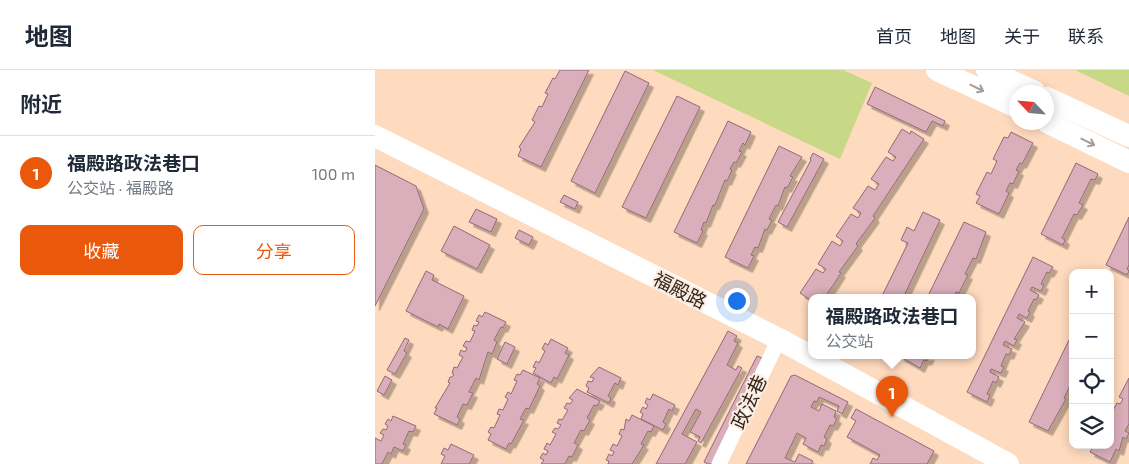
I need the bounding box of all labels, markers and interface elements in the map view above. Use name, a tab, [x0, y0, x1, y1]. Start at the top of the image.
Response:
text: 地图	[25, 21, 73, 50]
text: 首页	[876, 25, 912, 47]
text: 地图	[940, 25, 976, 47]
text: 关于	[1004, 25, 1040, 47]
text: 联系	[1068, 25, 1104, 47]
one-way arrow	[969, 84, 984, 93]
north arrow	[1009, 85, 1054, 130]
text: 附近	[20, 91, 62, 116]
one-way arrow	[1080, 138, 1095, 148]
text: 福殿路政法巷口	[67, 151, 200, 174]
text: 1	[33, 164, 39, 183]
text: 100 m	[312, 164, 355, 183]
text: 公交站 · 福殿路	[67, 178, 174, 197]
button: 收藏	[20, 225, 183, 275]
button: 分享	[193, 225, 355, 275]
street label: 福殿路	[650, 266, 711, 313]
map controls	[1069, 269, 1114, 449]
button: +	[1069, 269, 1114, 314]
your location	[724, 288, 750, 314]
popup	[808, 294, 976, 359]
text: 福殿路政法巷口	[825, 304, 959, 327]
button: −	[1069, 314, 1114, 359]
text: 公交站	[825, 331, 874, 350]
button: locate	[1069, 359, 1114, 404]
street label: 政法巷	[726, 371, 771, 432]
pin: 1	[876, 376, 908, 417]
button: layers	[1069, 404, 1114, 449]

